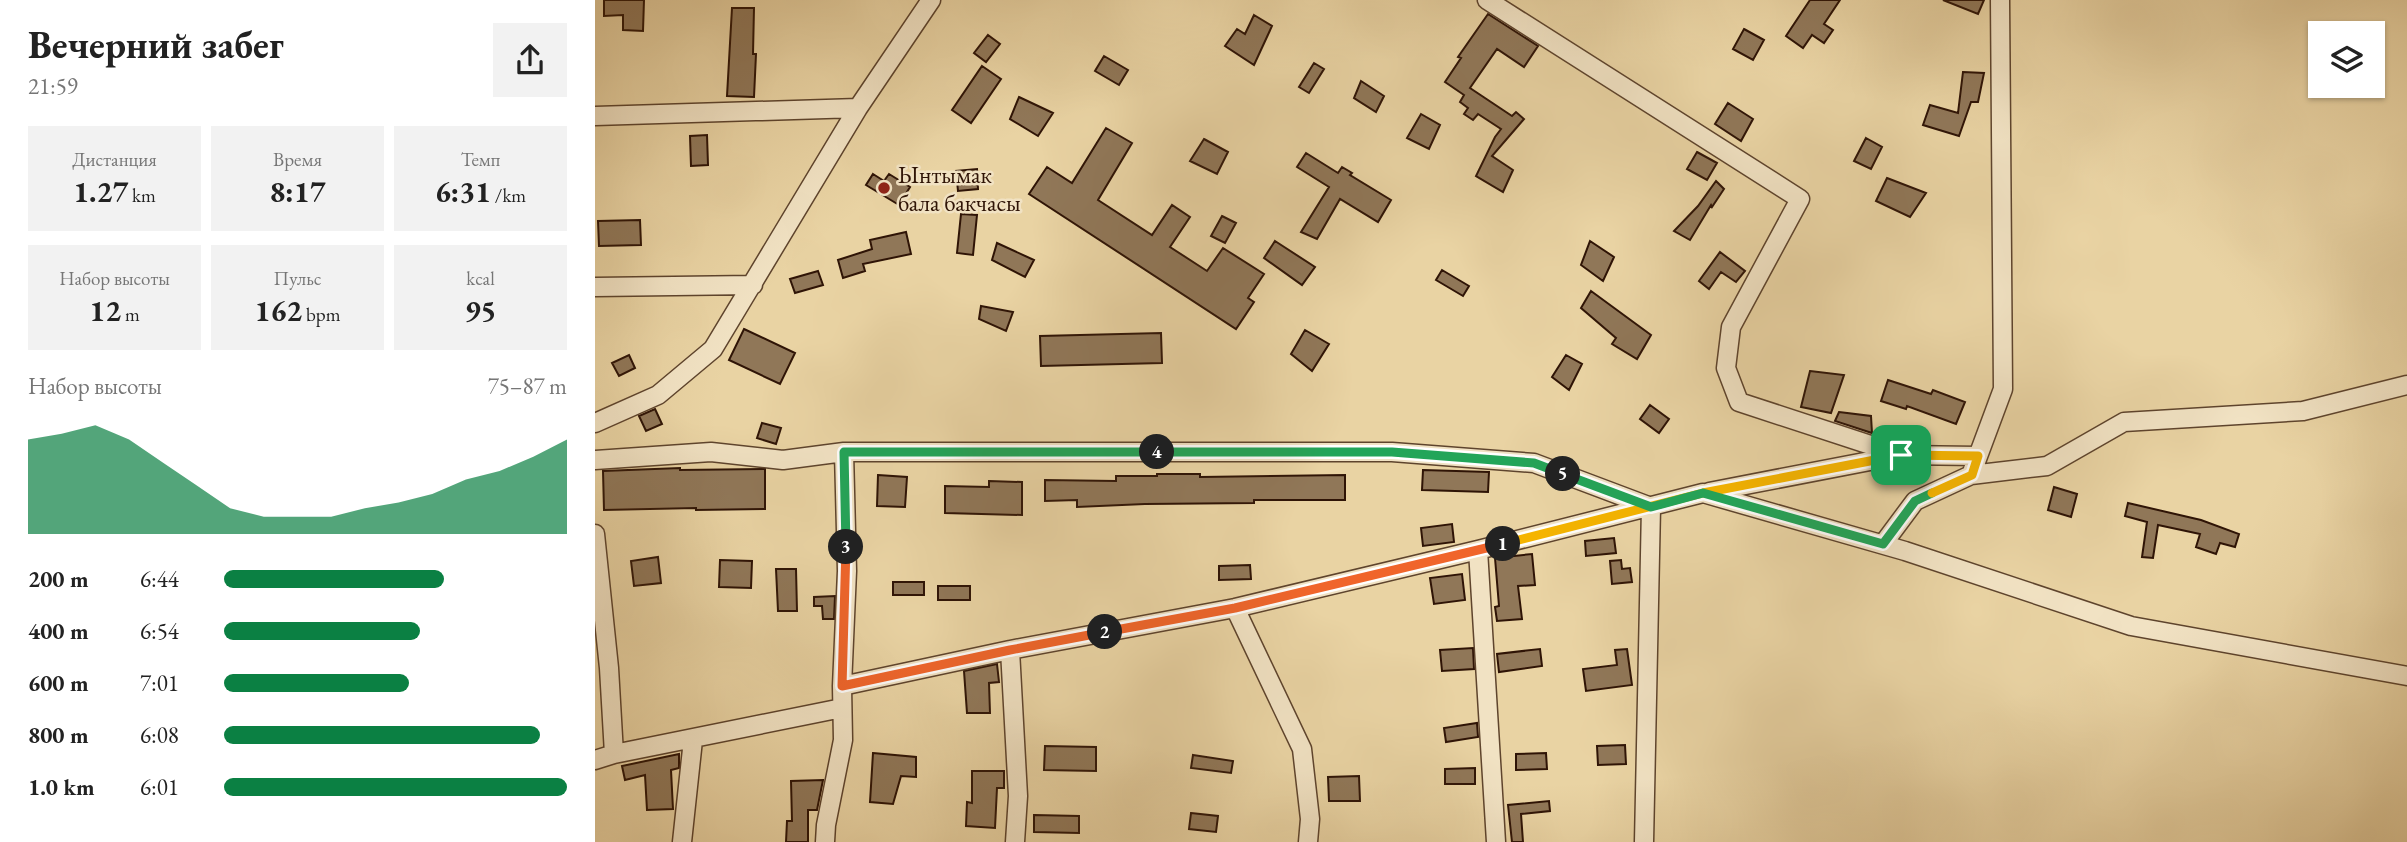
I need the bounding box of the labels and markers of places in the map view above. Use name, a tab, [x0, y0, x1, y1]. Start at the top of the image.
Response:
place label: Ынтымак бала бакчасы	[898, 159, 1021, 218]
marker: Ынтымак бала бакчасы	[876, 180, 892, 196]
pin	[1871, 425, 1931, 485]
pin: 4	[1139, 434, 1175, 470]
pin: 5	[1545, 456, 1581, 491]
pin: 1	[1485, 526, 1521, 562]
pin: 3	[828, 530, 863, 564]
pin: 2	[1087, 614, 1123, 650]

